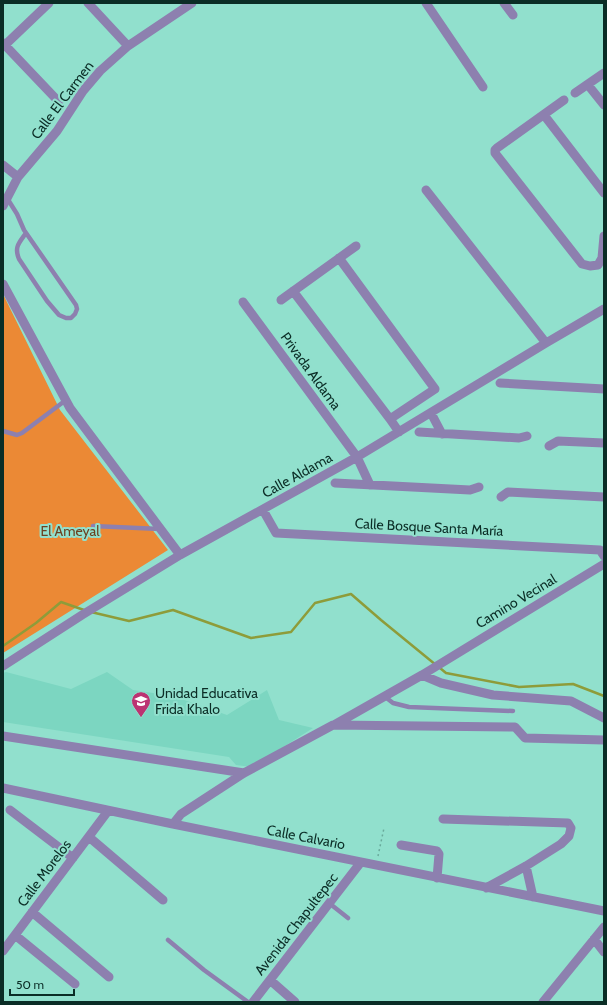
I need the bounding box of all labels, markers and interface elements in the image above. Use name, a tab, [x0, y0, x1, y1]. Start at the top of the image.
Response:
street label: Calle El Carmen	[27, 57, 97, 143]
street label: Privada Aldama	[277, 329, 345, 414]
street label: Calle Aldama	[259, 448, 335, 502]
street label: Calle Bosque Santa María	[354, 514, 504, 540]
park label: El Ameyal	[40, 522, 100, 540]
street label: Camino Vecinal	[472, 569, 560, 632]
place label: Unidad Educativa Frida Khalo	[155, 684, 258, 718]
school or university icon: Unidad Educativa Frida Khalo	[130, 690, 152, 718]
street label: Calle Calvario	[265, 821, 347, 853]
street label: Calle Morelos	[13, 836, 75, 910]
street label: Avenida Chapultepec	[250, 869, 342, 979]
scale bar	[10, 971, 74, 997]
text: 50 m	[16, 977, 44, 992]

